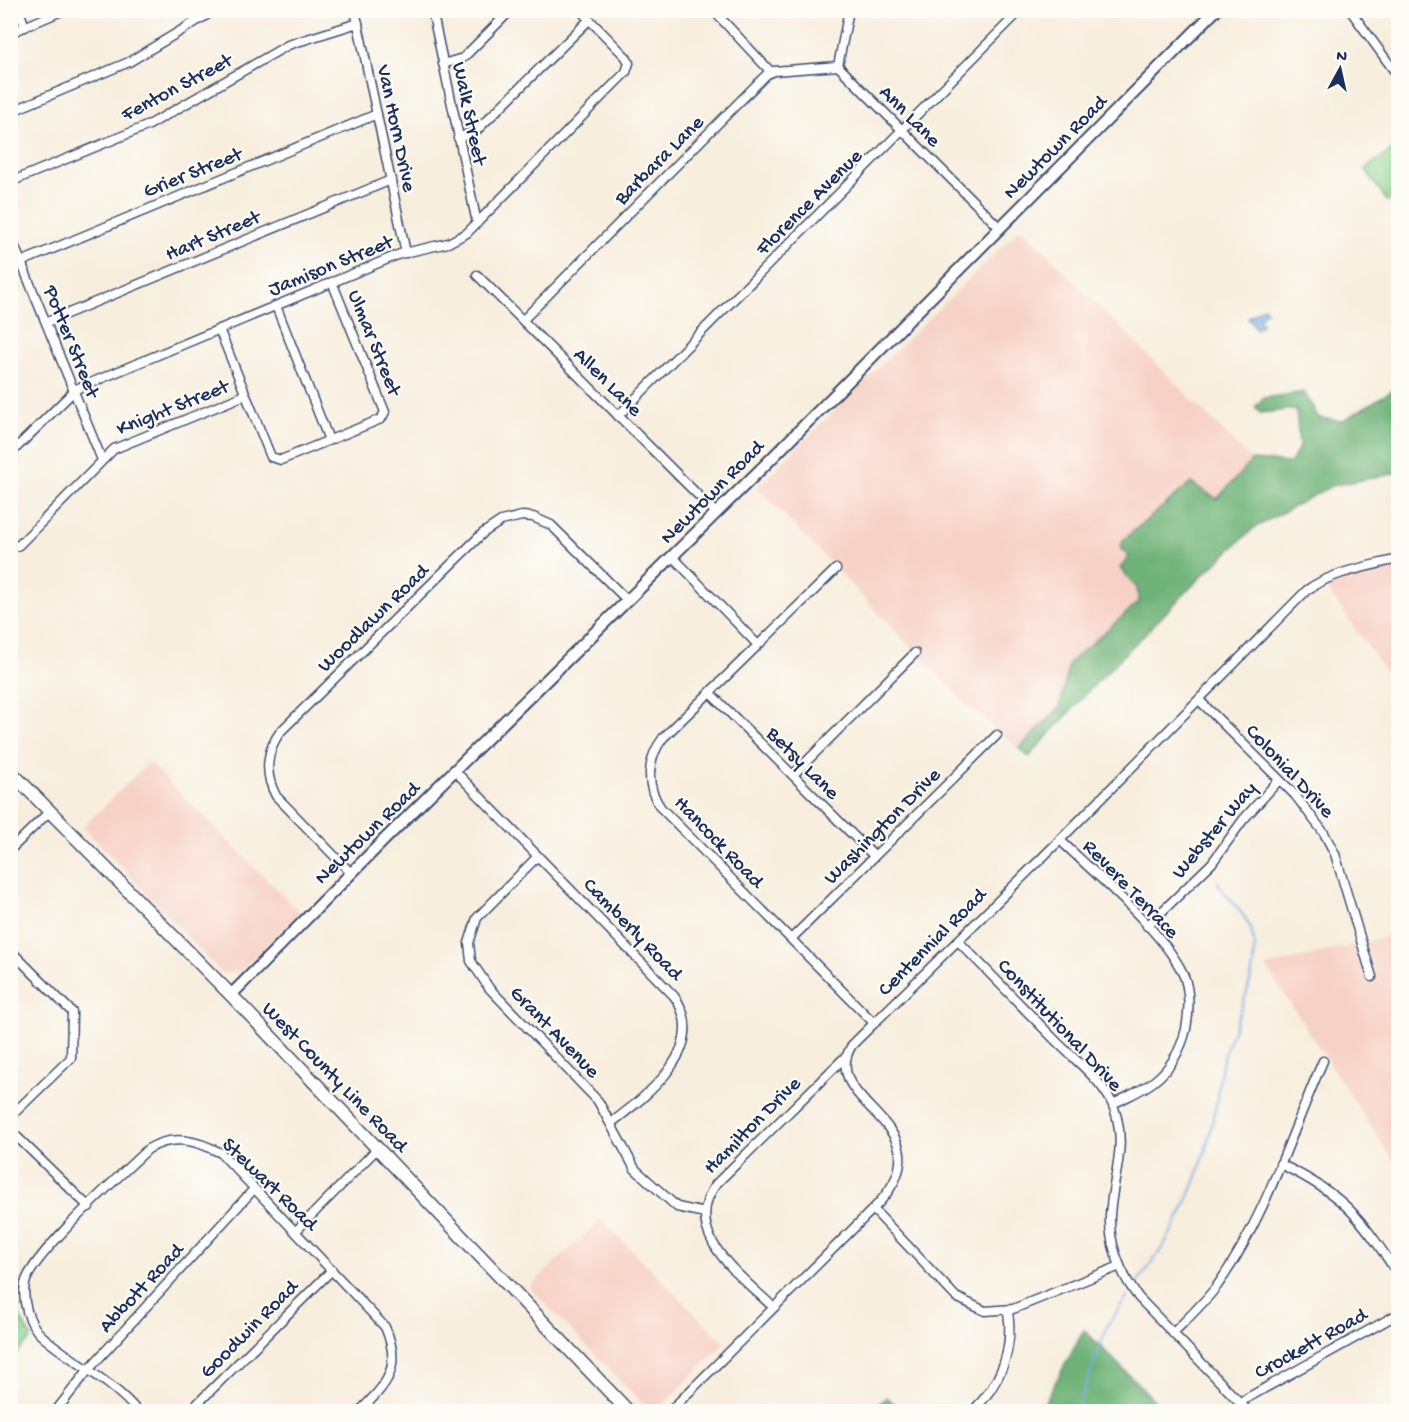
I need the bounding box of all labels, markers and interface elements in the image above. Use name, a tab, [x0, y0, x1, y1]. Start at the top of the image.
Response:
north arrow	[1310, 39, 1370, 99]
text: N	[1335, 47, 1349, 68]
street label: Fenton Street	[117, 48, 240, 129]
street label: Walk Street	[444, 60, 491, 170]
street label: Van Horn Drive	[369, 62, 420, 196]
street label: Ann Lane	[872, 81, 946, 155]
street label: Newtown Road	[999, 90, 1115, 206]
street label: Barbara Lane	[610, 111, 711, 212]
street label: Grier Street	[140, 142, 249, 205]
street label: Florence Avenue	[751, 144, 870, 263]
street label: Hart Street	[162, 205, 267, 268]
street label: Jamison Street	[266, 230, 399, 304]
street label: Potter Street	[36, 282, 105, 404]
street label: Ulmar Street	[340, 287, 406, 402]
street label: Allen Lane	[567, 344, 647, 424]
street label: Knight Street	[114, 374, 235, 443]
street label: Newtown Road	[656, 435, 772, 551]
street label: Woodlawn Road	[313, 559, 437, 679]
street label: Colonial Drive	[1239, 720, 1339, 825]
street label: Betsy Lane	[759, 722, 844, 807]
street label: Washington Drive	[820, 763, 948, 891]
street label: Newtown Road	[310, 777, 428, 891]
street label: Webster Way	[1168, 778, 1264, 885]
street label: Hancock Road	[667, 792, 769, 896]
street label: Revere Terrace	[1076, 835, 1184, 946]
street label: Camberly Road	[576, 874, 688, 988]
street label: Centennial Road	[874, 883, 994, 1003]
street label: Constitutional Drive	[990, 955, 1127, 1099]
street label: Grant Avenue	[503, 982, 605, 1086]
street label: West County Line Road	[255, 998, 413, 1160]
street label: Hamilton Drive	[699, 1072, 808, 1181]
street label: Stewart Road	[215, 1133, 323, 1239]
street label: Abbott Road	[95, 1238, 192, 1339]
street label: Goodwin Road	[196, 1275, 306, 1385]
street label: Crockett Road	[1251, 1303, 1374, 1386]

